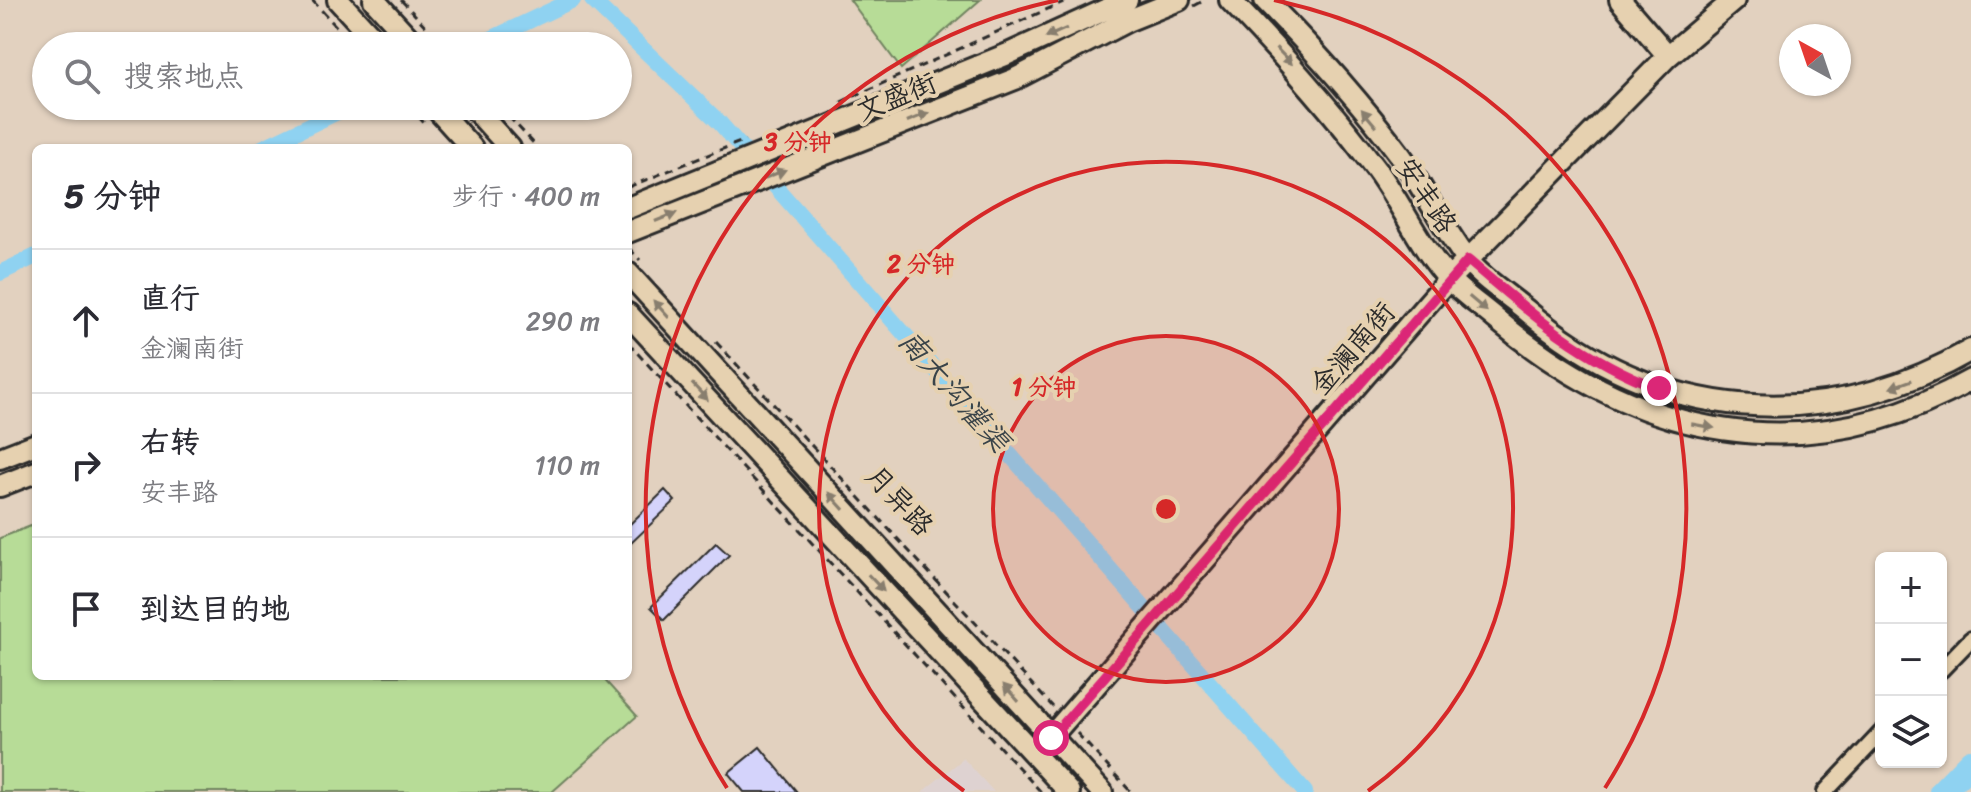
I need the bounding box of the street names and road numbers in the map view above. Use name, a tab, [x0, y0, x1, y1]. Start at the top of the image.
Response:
street label: 文盛街	[848, 58, 944, 135]
street label: 安丰路	[1383, 147, 1470, 244]
street label: 金澜南街	[1297, 290, 1408, 407]
street label: 月异路	[853, 453, 946, 548]

